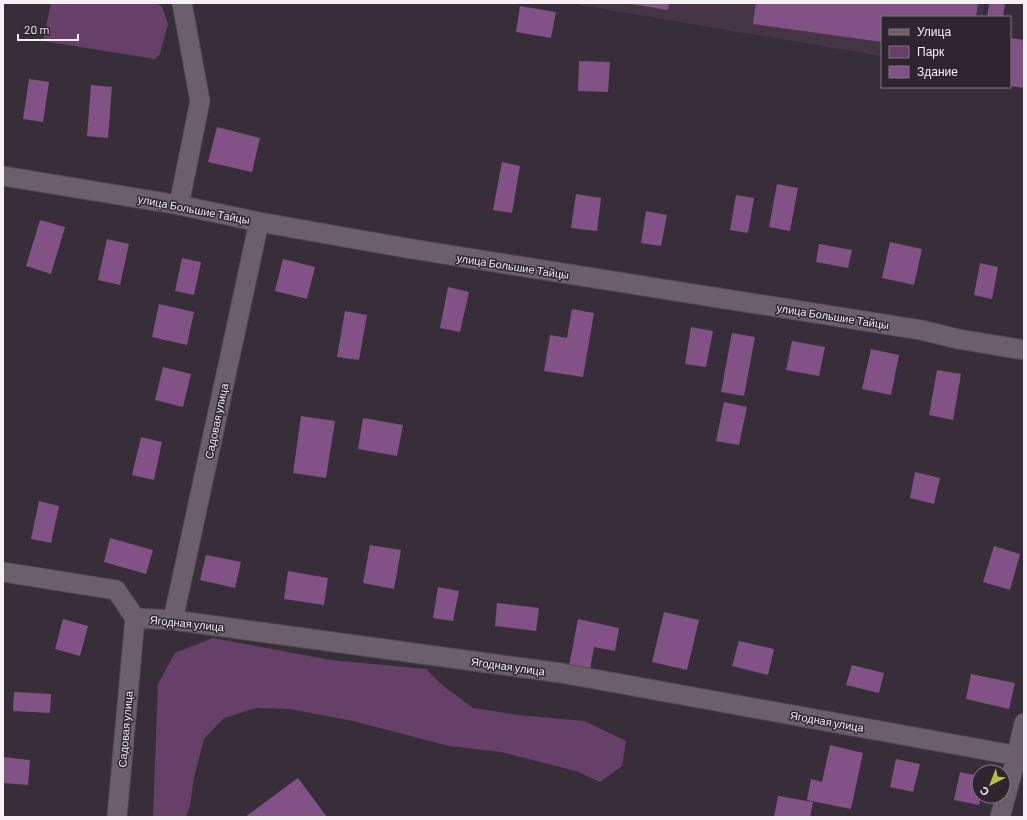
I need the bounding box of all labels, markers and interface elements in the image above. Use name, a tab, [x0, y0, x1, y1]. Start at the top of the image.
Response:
scale bar	[18, 16, 78, 42]
legend	[881, 16, 1011, 88]
text: 20 m	[24, 22, 50, 36]
text: Улица	[917, 24, 951, 39]
text: Парк	[917, 44, 945, 59]
text: Здание	[917, 64, 958, 79]
street label: улица Большие Тайцы	[137, 192, 251, 226]
street label: улица Большие Тайцы	[456, 251, 570, 281]
street label: улица Большие Тайцы	[776, 301, 890, 331]
street label: Садовая улица	[202, 381, 231, 460]
street label: Ягодная улица	[149, 613, 226, 633]
street label: Ягодная улица	[470, 654, 547, 678]
street label: Садовая улица	[115, 689, 135, 768]
street label: Ягодная улица	[789, 708, 866, 734]
north arrow	[971, 764, 1011, 804]
text: С	[977, 784, 991, 799]

